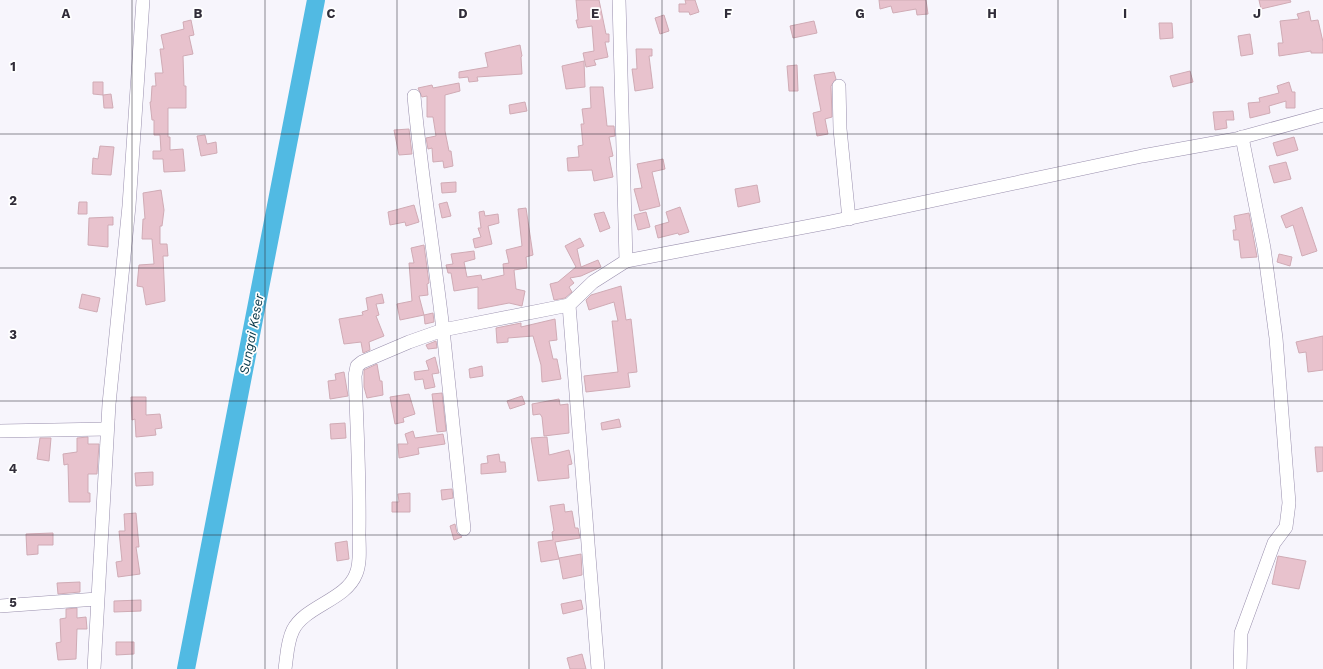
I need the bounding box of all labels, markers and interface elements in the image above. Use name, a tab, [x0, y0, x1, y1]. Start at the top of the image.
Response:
text: A	[62, 6, 71, 21]
text: B	[194, 6, 203, 21]
text: C	[327, 6, 336, 21]
text: D	[458, 6, 468, 21]
text: E	[591, 6, 599, 21]
text: F	[724, 6, 732, 21]
text: G	[855, 6, 865, 21]
text: H	[987, 6, 997, 21]
text: I	[1123, 6, 1127, 21]
text: J	[1253, 6, 1261, 21]
text: 1	[10, 59, 16, 74]
text: 2	[9, 193, 17, 208]
water label: Sungai Keser	[236, 292, 267, 376]
text: 3	[9, 327, 17, 342]
text: 4	[9, 461, 18, 476]
text: 5	[9, 595, 17, 610]

